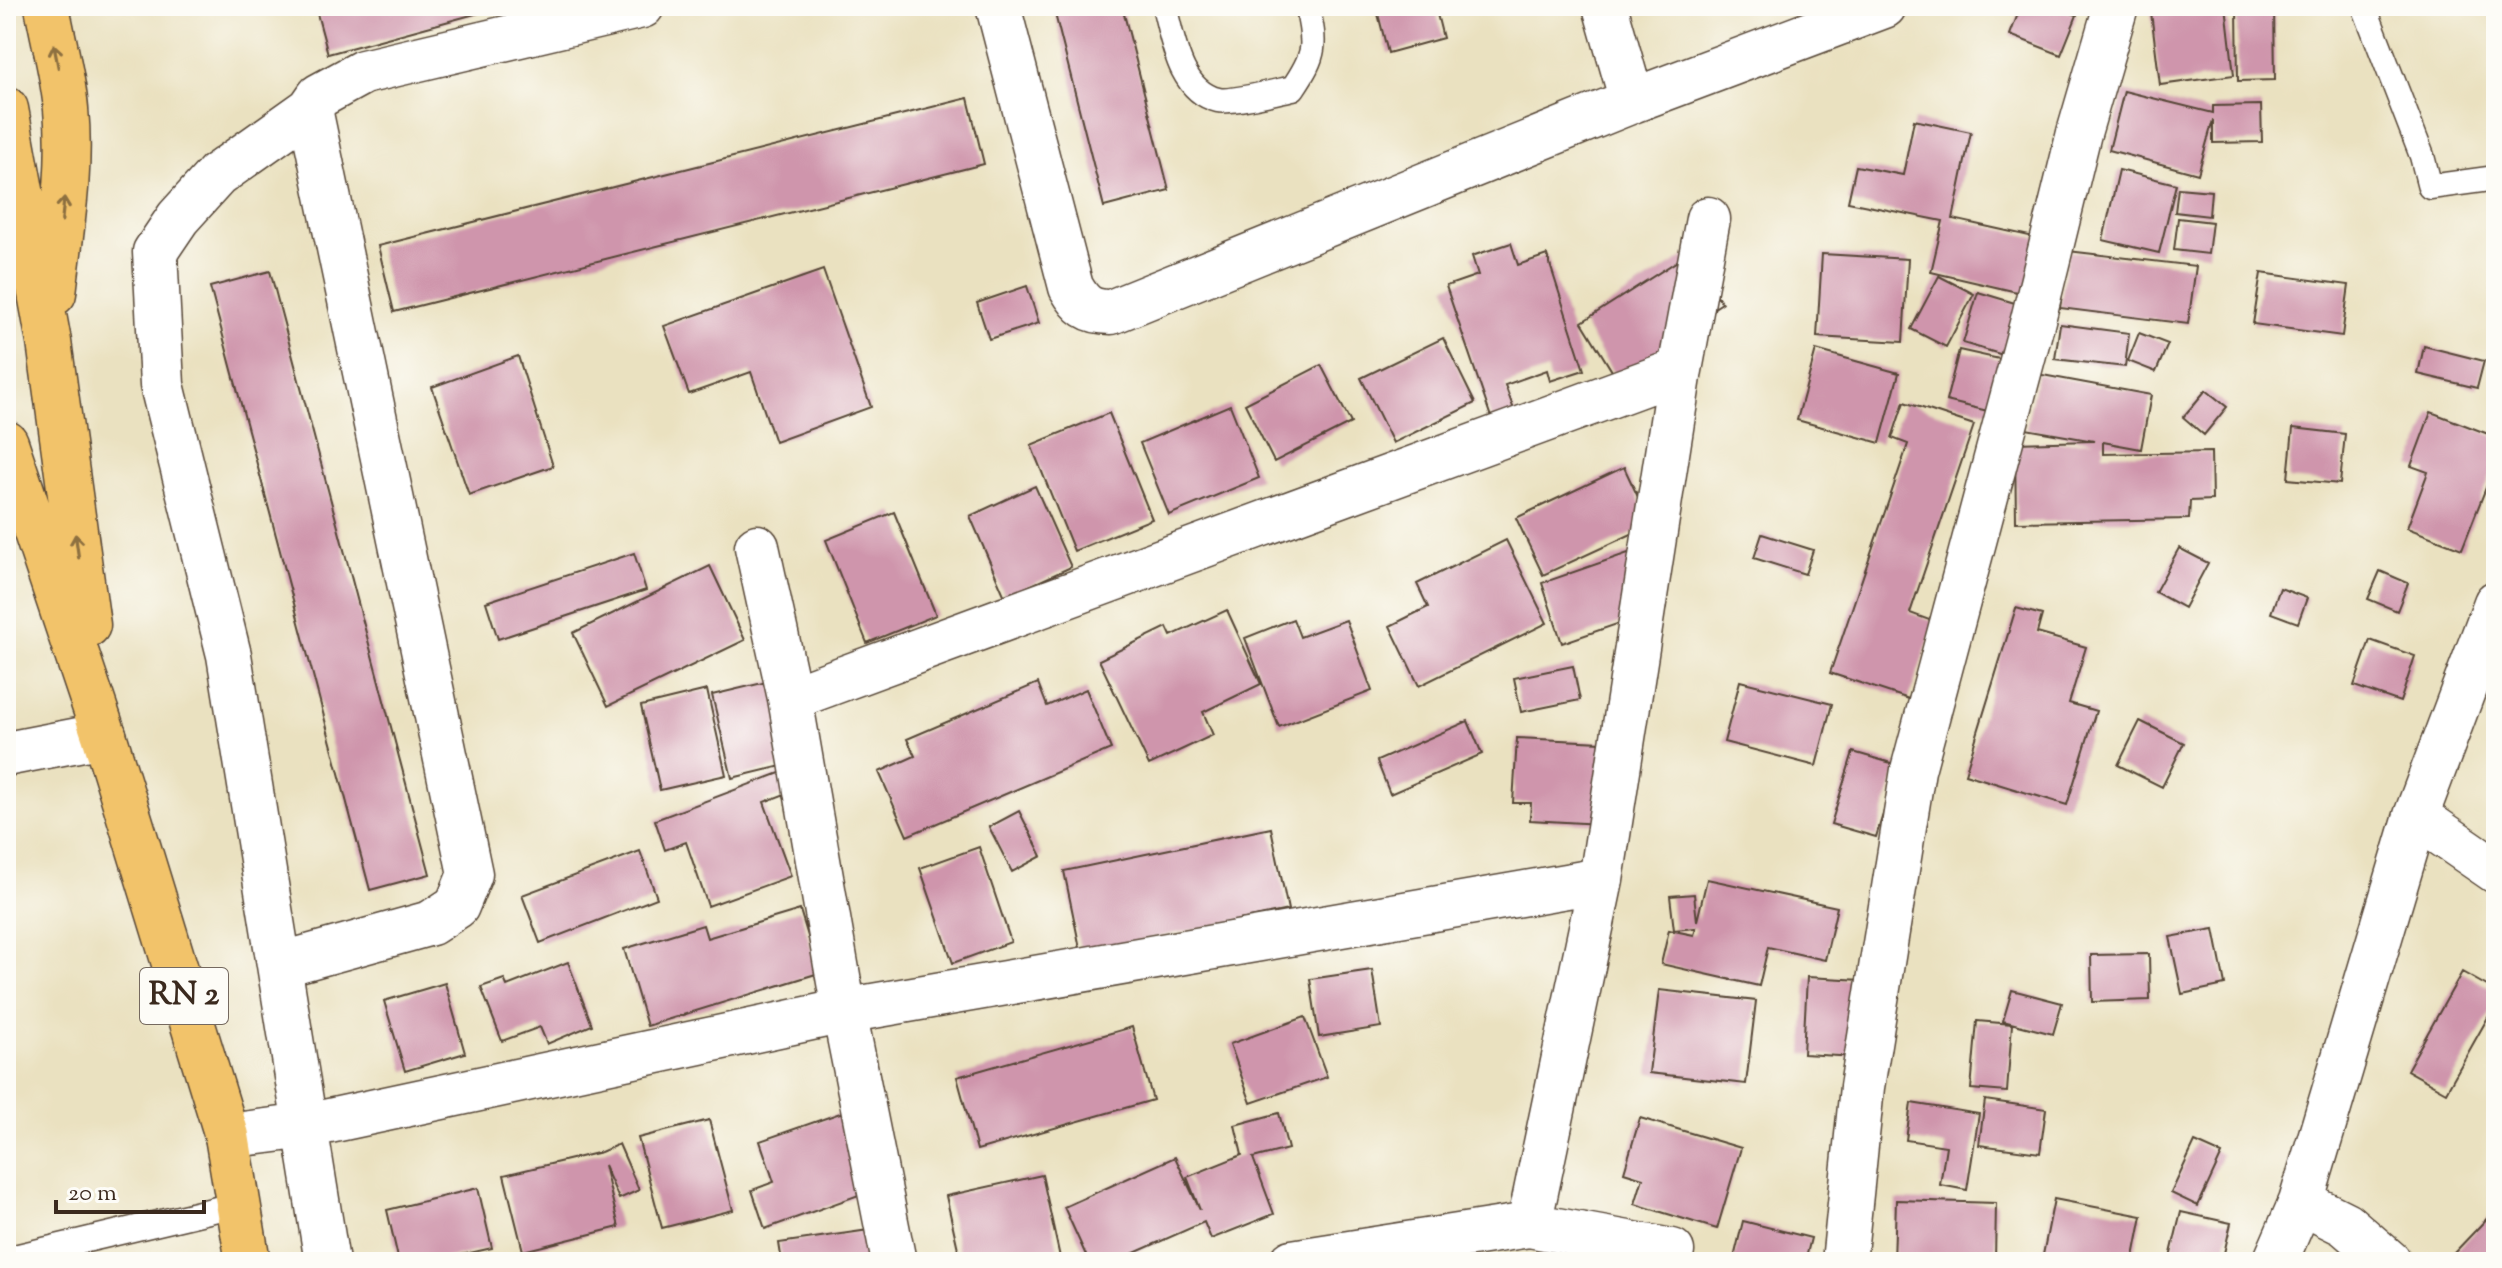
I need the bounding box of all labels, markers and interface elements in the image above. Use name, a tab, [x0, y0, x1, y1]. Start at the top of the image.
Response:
one-way arrow	[48, 44, 63, 70]
one-way arrow	[56, 196, 71, 223]
one-way arrow	[69, 534, 84, 560]
road number: RN 2	[140, 968, 228, 1024]
scale bar	[56, 1164, 204, 1214]
text: 20 m	[68, 1177, 117, 1211]

